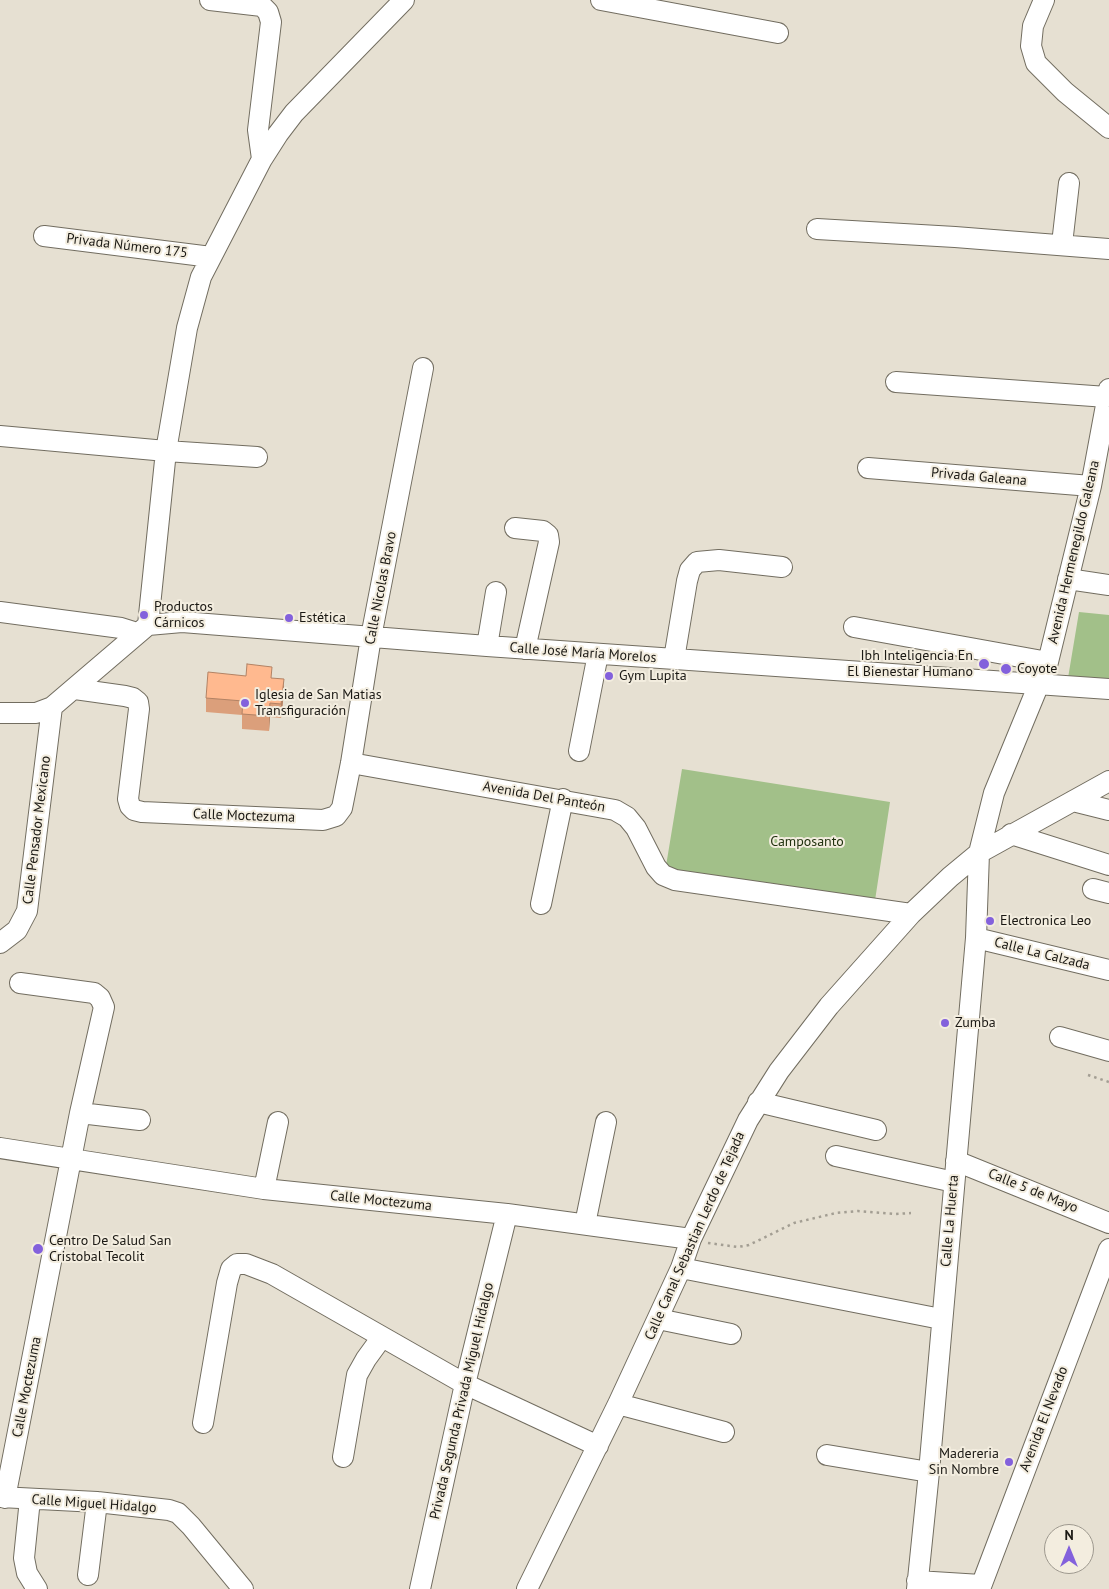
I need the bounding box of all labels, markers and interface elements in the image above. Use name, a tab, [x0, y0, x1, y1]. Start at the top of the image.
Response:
street label: Privada Número 175	[65, 230, 189, 262]
street label: Avenida Hermenegildo Galeana	[1045, 459, 1103, 645]
street label: Privada Galeana	[930, 464, 1028, 490]
street label: Calle Nicolas Bravo	[362, 530, 400, 646]
place label: Productos Cárnicos	[154, 599, 213, 632]
marker: Productos Cárnicos	[138, 609, 150, 621]
place label: Estética	[299, 610, 346, 626]
marker: Estética	[283, 612, 295, 624]
street label: Calle José María Morelos	[509, 639, 657, 667]
place label: Ibh Inteligencia En El Bienestar Humano	[847, 648, 973, 680]
marker: Ibh Inteligencia En El Bienestar Humano	[977, 657, 991, 671]
place label: Coyote	[1017, 661, 1057, 677]
marker: Coyote	[999, 662, 1013, 676]
place label: Gym Lupita	[619, 668, 687, 684]
marker: Gym Lupita	[603, 670, 615, 682]
place label: Iglesia de San Matias Transfiguración	[255, 687, 382, 720]
marker: Iglesia de San Matias Transfiguración	[239, 697, 251, 709]
street label: Calle Pensador Mexicano	[20, 755, 54, 905]
street label: Avenida Del Panteón	[482, 778, 606, 816]
street label: Calle Moctezuma	[193, 806, 295, 826]
park label: Camposanto	[770, 834, 844, 850]
place label: Electronica Leo	[1000, 913, 1091, 929]
marker: Electronica Leo	[984, 915, 996, 927]
street label: Calle La Calzada	[993, 934, 1091, 974]
place label: Zumba	[955, 1015, 996, 1031]
marker: Zumba	[939, 1017, 951, 1029]
street label: Calle Canal Sebastian Lerdo de Tejada	[641, 1129, 749, 1343]
street label: Calle 5 de Mayo	[986, 1165, 1080, 1217]
street label: Calle La Huerta	[938, 1174, 962, 1268]
street label: Calle Moctezuma	[329, 1187, 433, 1215]
place label: Centro De Salud San Cristobal Tecolit	[49, 1233, 171, 1266]
marker: Centro De Salud San Cristobal Tecolit	[31, 1242, 45, 1256]
street label: Privada Segunda Privada Miguel Hidalgo	[427, 1281, 497, 1521]
street label: Calle Moctezuma	[9, 1335, 45, 1439]
street label: Avenida El Nevado	[1016, 1364, 1072, 1474]
place label: Madereria Sin Nombre	[929, 1446, 999, 1478]
marker: Madereria Sin Nombre	[1003, 1456, 1015, 1468]
street label: Calle Miguel Hidalgo	[31, 1491, 157, 1517]
north arrow	[1044, 1524, 1094, 1574]
text: N	[1064, 1526, 1074, 1544]

